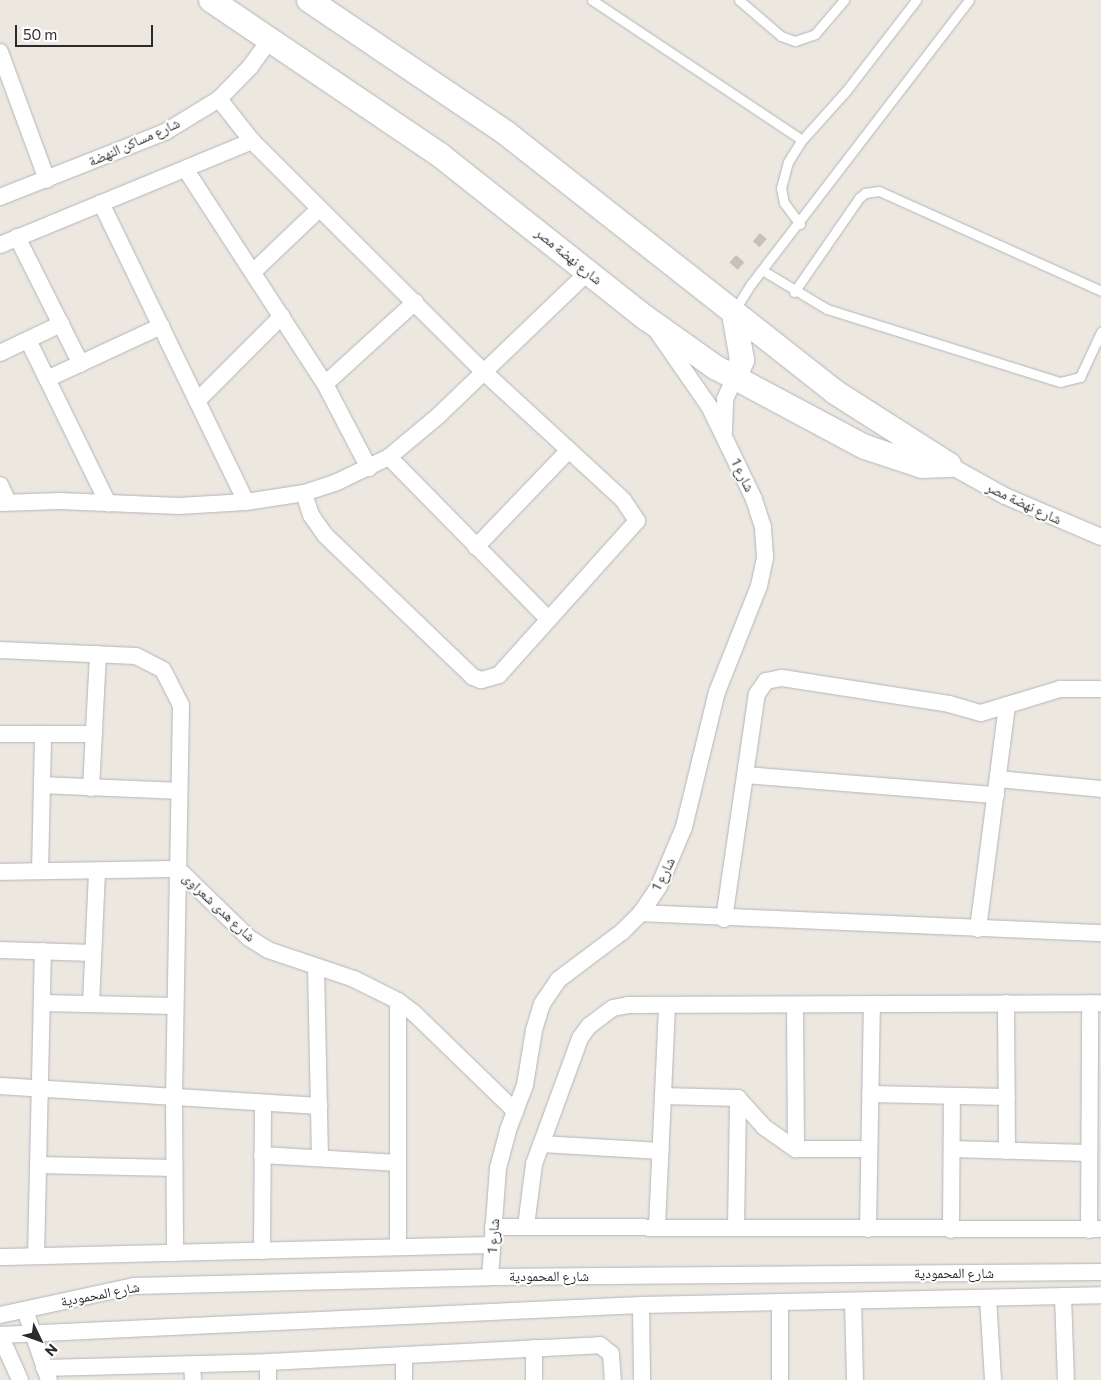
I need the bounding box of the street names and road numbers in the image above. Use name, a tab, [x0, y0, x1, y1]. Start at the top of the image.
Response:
street label: شارع مساكن النهضة	[86, 114, 182, 170]
street label: شارع نهضة مصر	[532, 224, 606, 288]
street label: شارع 1	[728, 455, 758, 495]
street label: شارع نهضة مصر	[984, 478, 1064, 528]
street label: شارع 1	[648, 854, 678, 894]
street label: شارع هدى شعراوى	[179, 869, 259, 945]
street label: شارع 1	[483, 1218, 503, 1254]
street label: شارع المحمودية	[914, 1265, 994, 1281]
street label: شارع المحمودية	[509, 1268, 589, 1284]
street label: شارع المحمودية	[59, 1278, 141, 1310]

